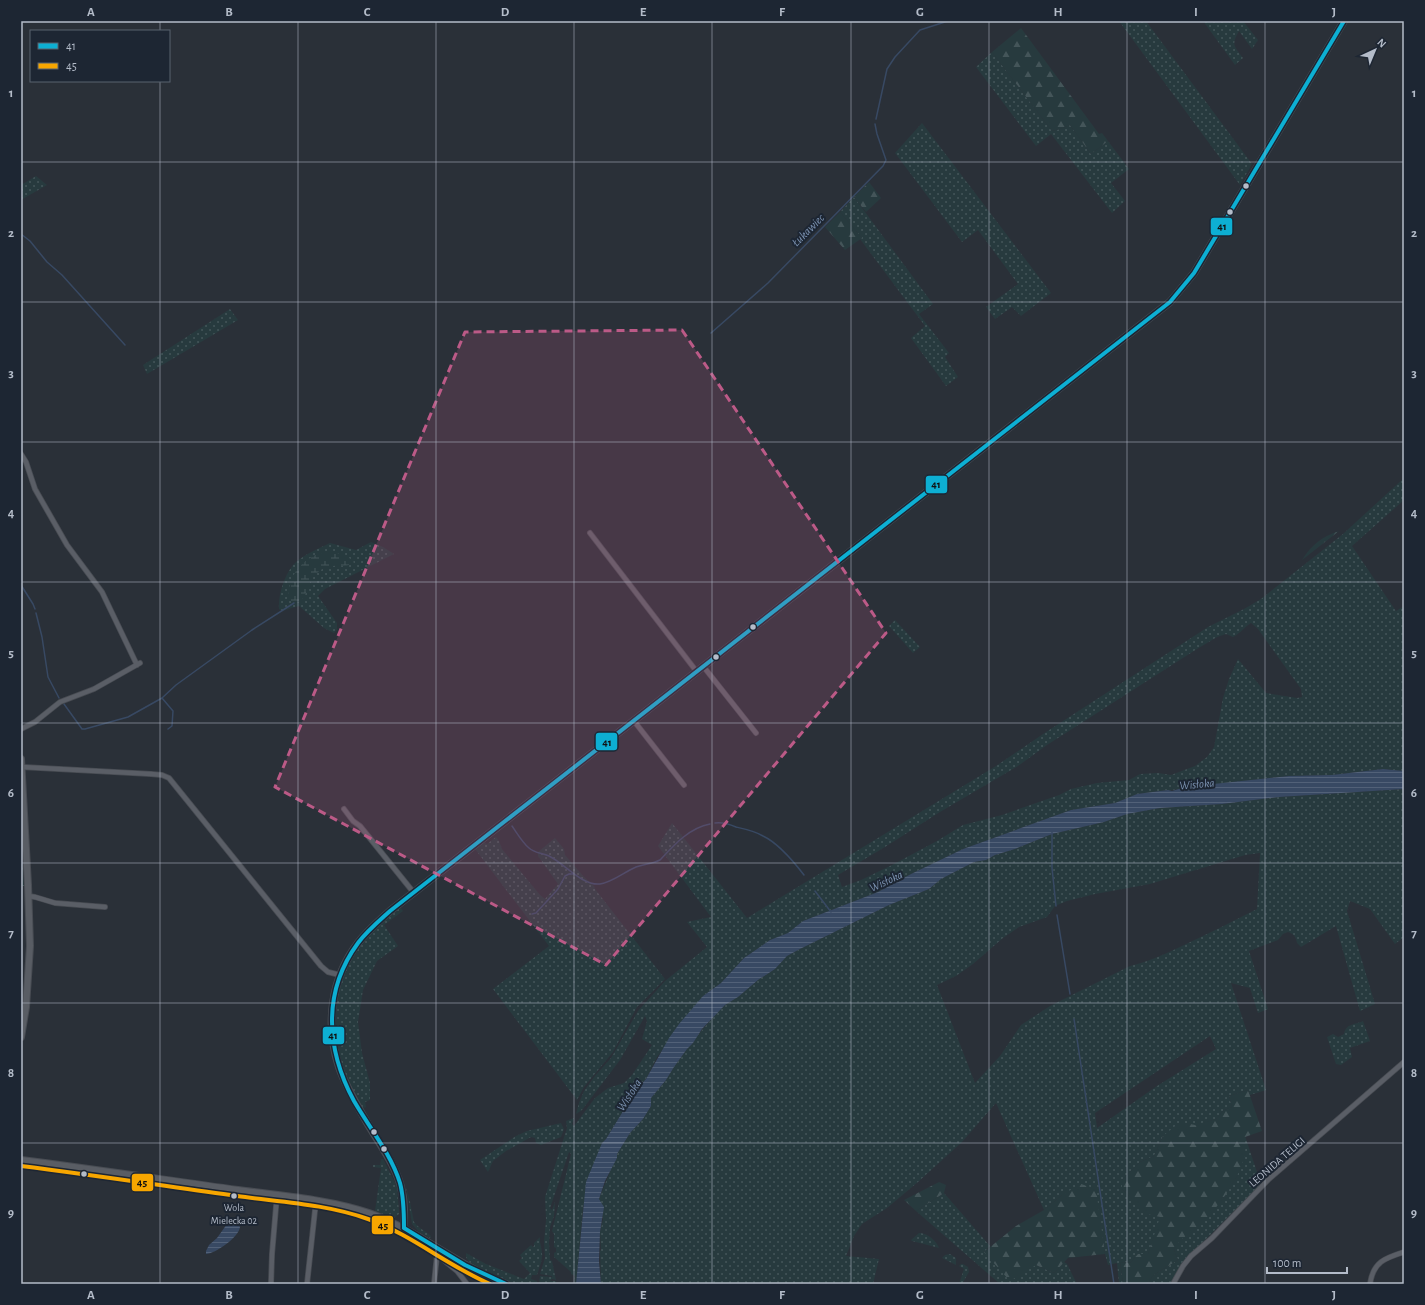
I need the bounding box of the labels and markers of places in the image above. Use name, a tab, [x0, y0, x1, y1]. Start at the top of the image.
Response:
unlabelled marker	[1241, 181, 1251, 191]
unlabelled marker	[1225, 207, 1235, 217]
unlabelled marker	[748, 622, 758, 632]
unlabelled marker	[711, 652, 721, 662]
unlabelled marker	[369, 1127, 379, 1137]
unlabelled marker	[379, 1144, 389, 1154]
unlabelled marker	[79, 1169, 89, 1179]
marker: Wola Mielecka 02	[229, 1191, 239, 1201]
place label: Wola Mielecka 02	[211, 1203, 258, 1226]

